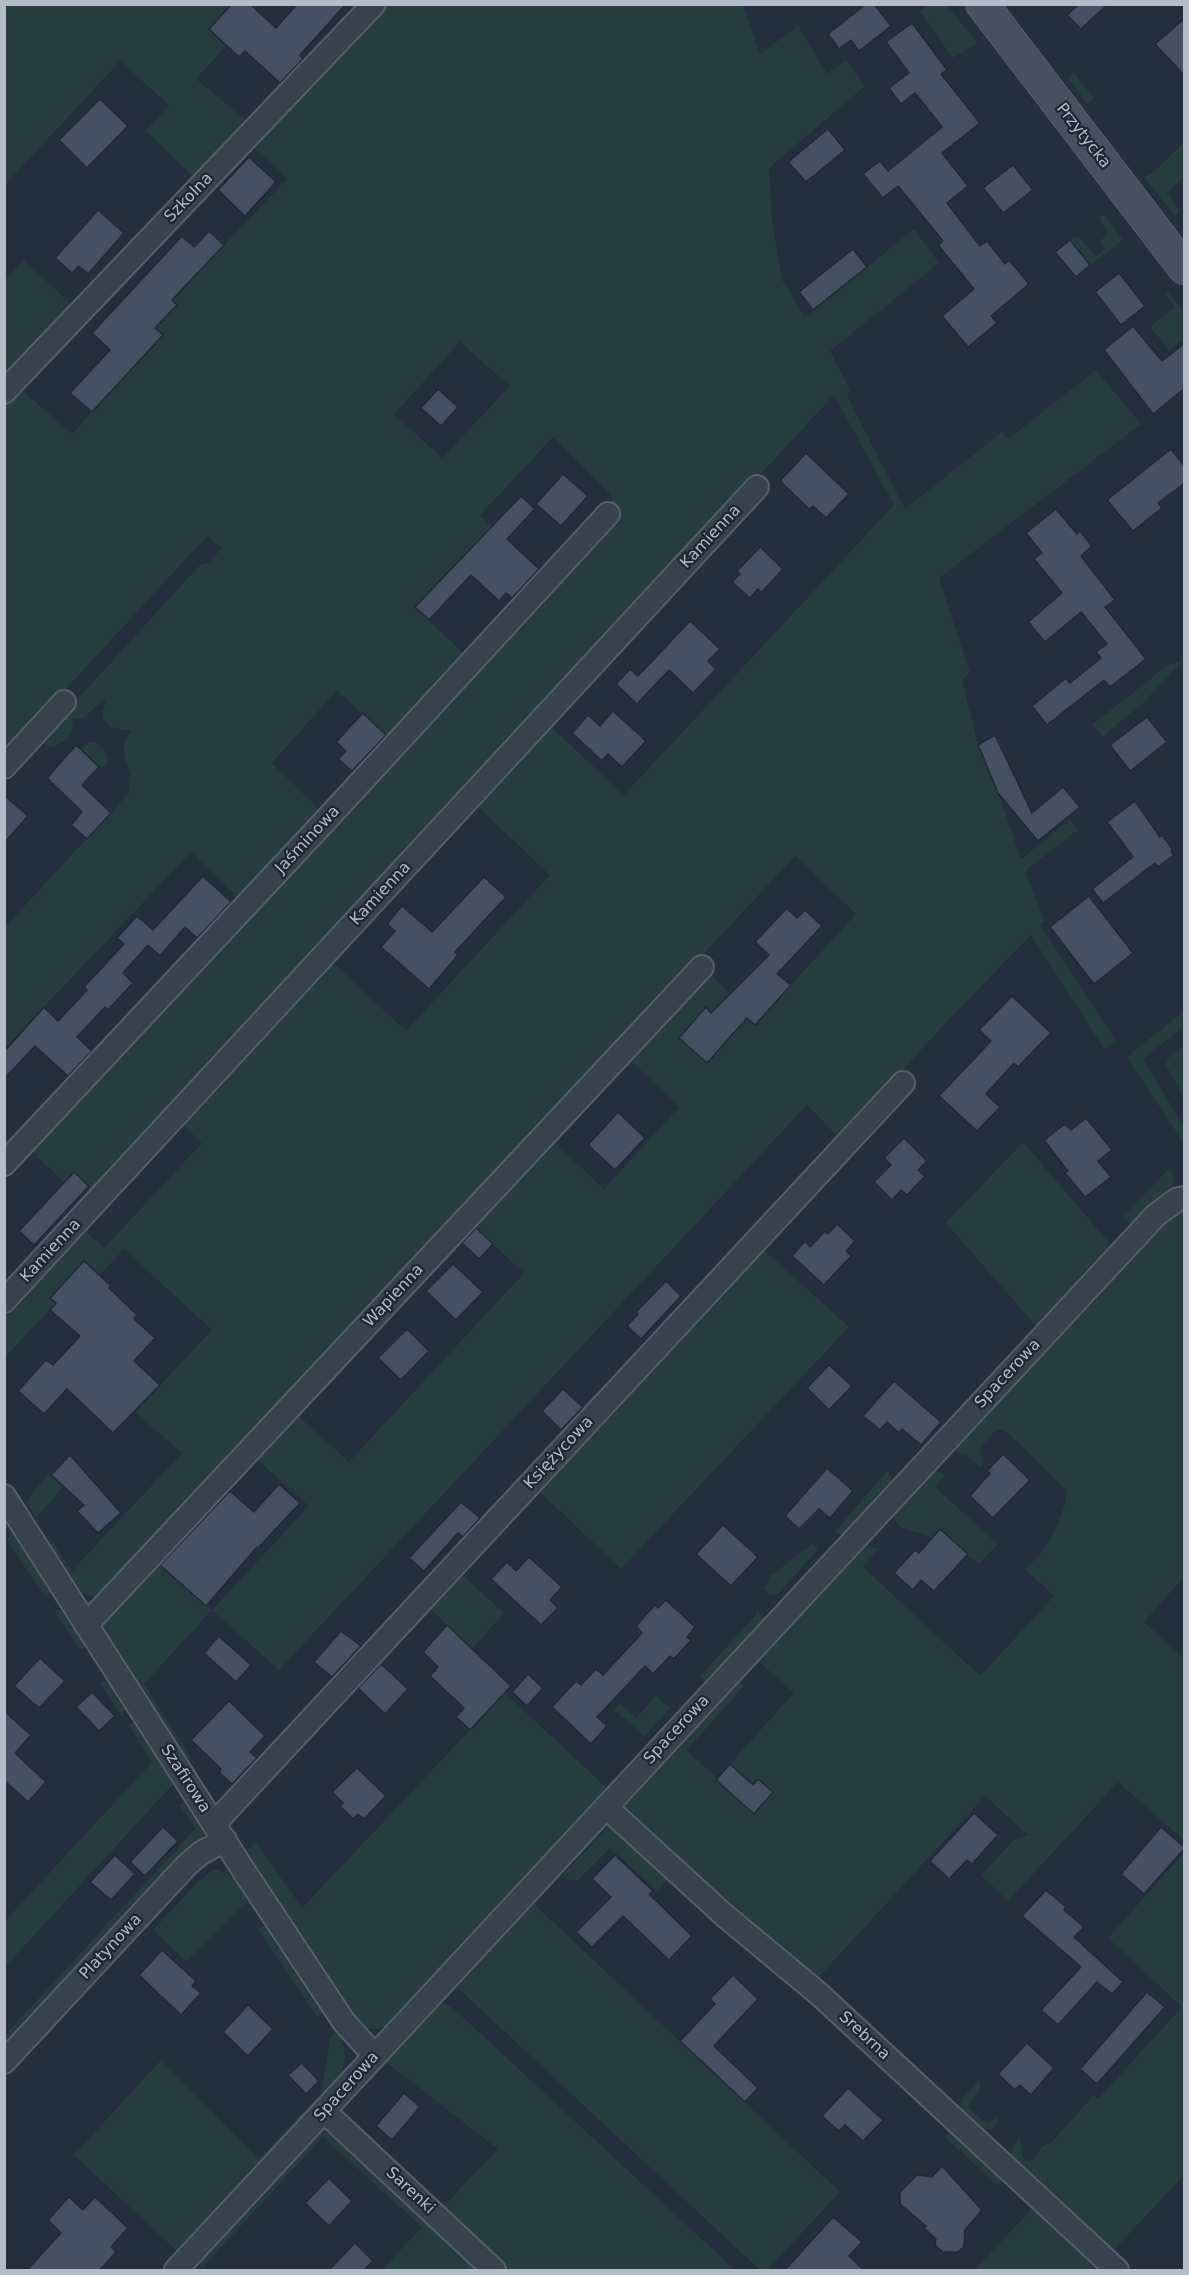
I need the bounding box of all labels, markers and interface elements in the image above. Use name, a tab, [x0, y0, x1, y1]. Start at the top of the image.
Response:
street label: Przytycka	[1052, 100, 1114, 172]
street label: Szkolna	[161, 169, 217, 227]
street label: Kamienna	[677, 501, 745, 573]
street label: Jaśminowa	[272, 802, 344, 878]
street label: Kamienna	[347, 858, 415, 930]
street label: Kamienna	[17, 1215, 85, 1287]
street label: Wapienna	[360, 1261, 428, 1331]
street label: Spacerowa	[971, 1335, 1045, 1413]
street label: Księżycowa	[520, 1413, 598, 1493]
street label: Spacerowa	[640, 1691, 714, 1769]
street label: Szafirowa	[156, 1741, 214, 1817]
street label: Platynowa	[76, 1910, 146, 1984]
street label: Srebrna	[835, 2008, 893, 2064]
street label: Spacerowa	[311, 2048, 383, 2126]
street label: Sarenki	[382, 2164, 438, 2218]

